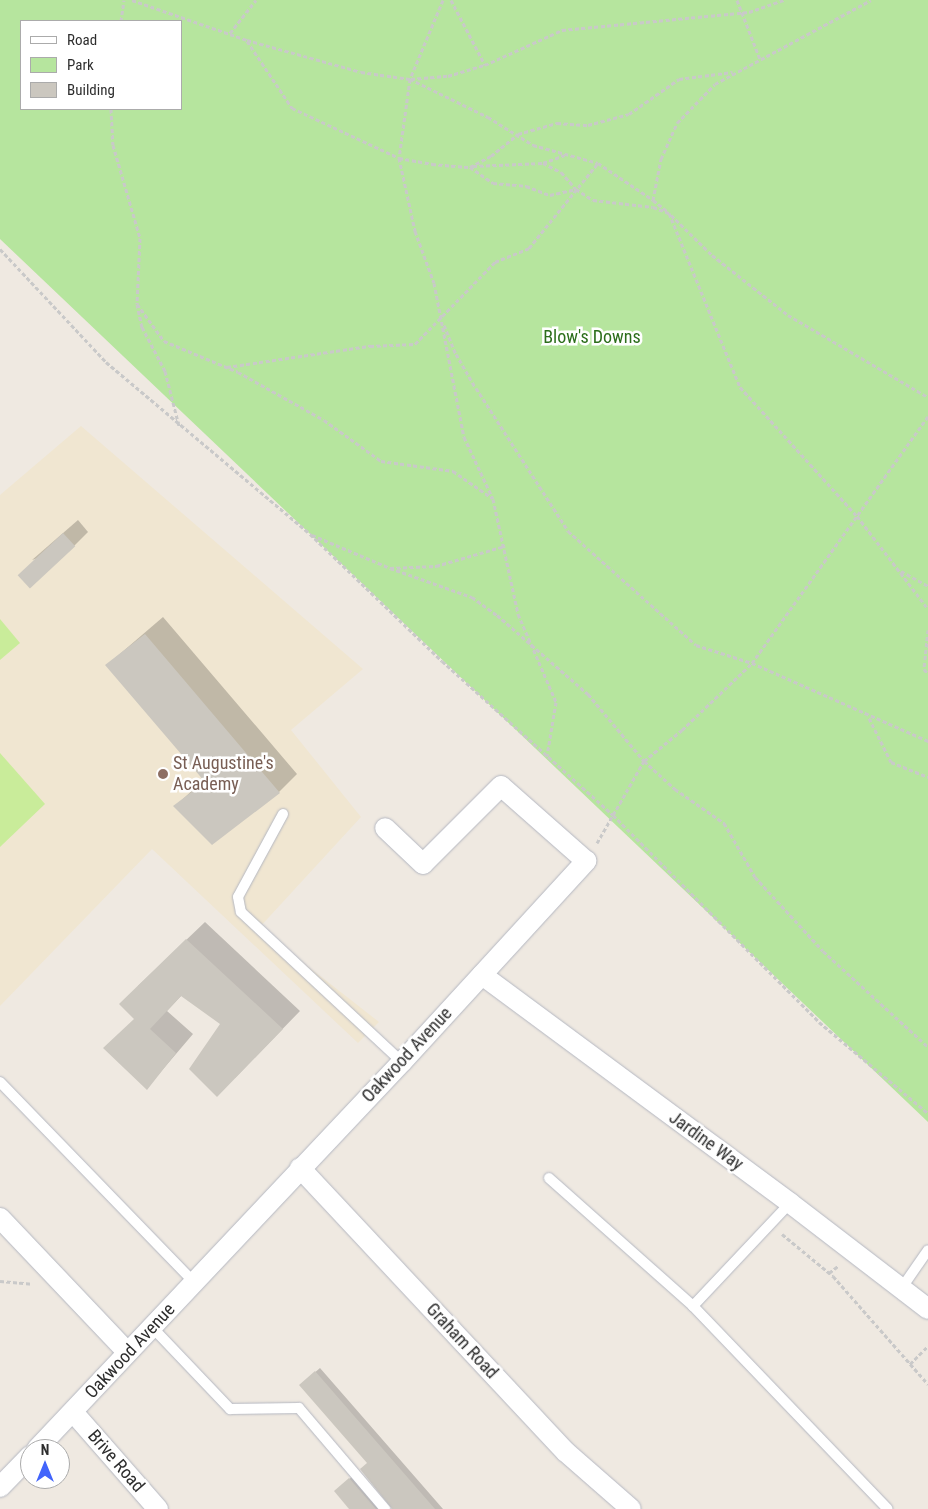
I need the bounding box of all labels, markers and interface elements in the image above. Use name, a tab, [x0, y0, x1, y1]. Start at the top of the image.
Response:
legend	[20, 20, 182, 110]
text: Road	[67, 31, 97, 49]
text: Park	[67, 56, 94, 74]
text: Building	[67, 81, 115, 99]
park label: Blow's Downs	[543, 326, 641, 348]
place label: St Augustine's Academy	[173, 753, 274, 796]
marker: St Augustine's Academy	[157, 768, 169, 780]
street label: Oakwood Avenue	[357, 1003, 457, 1107]
street label: Jardine Way	[665, 1107, 747, 1175]
street label: Oakwood Avenue	[80, 1299, 180, 1403]
street label: Graham Road	[422, 1299, 502, 1383]
street label: Brive Road	[83, 1425, 149, 1497]
north arrow	[20, 1439, 70, 1489]
text: N	[41, 1442, 49, 1458]

